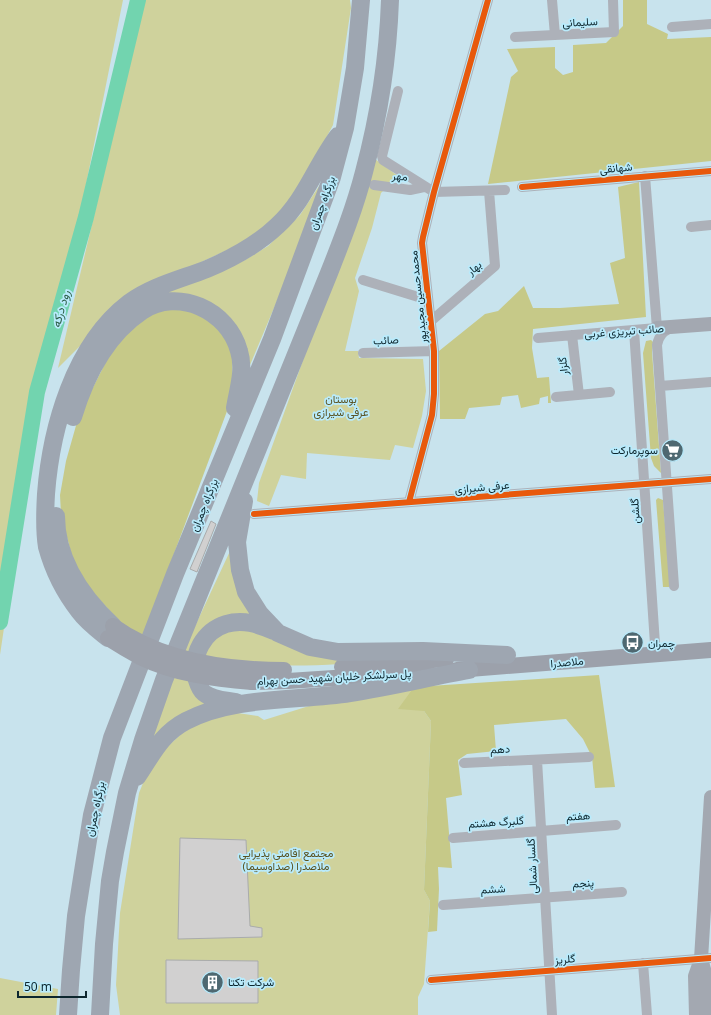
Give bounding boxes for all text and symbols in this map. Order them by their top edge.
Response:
street label: سلیمانی [562,13,598,30]
street label: شهانقی [599,159,633,176]
street label: مهر [391,167,409,184]
street label: بزرگراه چمران [305,174,339,232]
street label: محمدحسین مجیدپور [405,250,431,345]
street label: بهار [462,257,484,279]
water label: رود درکه [47,288,74,330]
street label: صائب تبریزی غربی [584,320,664,341]
street label: صائب [373,332,399,347]
street label: گلزار [554,356,571,377]
park label: بوستان عرفی شیرازی [314,391,369,419]
supermarket icon: سوپرمارکت [660,437,686,463]
place label: سوپرمارکت [611,442,658,458]
street label: بزرگراه چمران [186,476,222,534]
street label: عرفی شیرازی [454,477,510,496]
street label: گلشن [626,498,643,524]
bus stop icon: چمران [619,630,645,656]
place label: چمران [648,635,675,651]
street label: ملاصدرا [550,653,584,670]
street label: پل سرلشکر خلبان شهید حسن بهرام [256,665,412,689]
street label: دهم [490,740,510,758]
street label: بزرگراه چمران [81,780,109,838]
street label: هفتم [565,807,591,825]
street label: گلبرگ هشتم [468,812,524,832]
street label: گلسار شمالی [523,838,540,894]
park label: مجتمع اقامتی پذیرایی ملاصدرا (صداوسیما) [239,845,333,873]
street label: پنجم [572,874,594,892]
street label: ششم [480,880,506,898]
street label: گلریز [553,950,576,967]
building icon: شرکت تکتا [199,969,225,995]
scale bar [18,973,86,999]
place label: شرکت تکتا [228,974,275,989]
text: 50 m [24,978,52,995]

